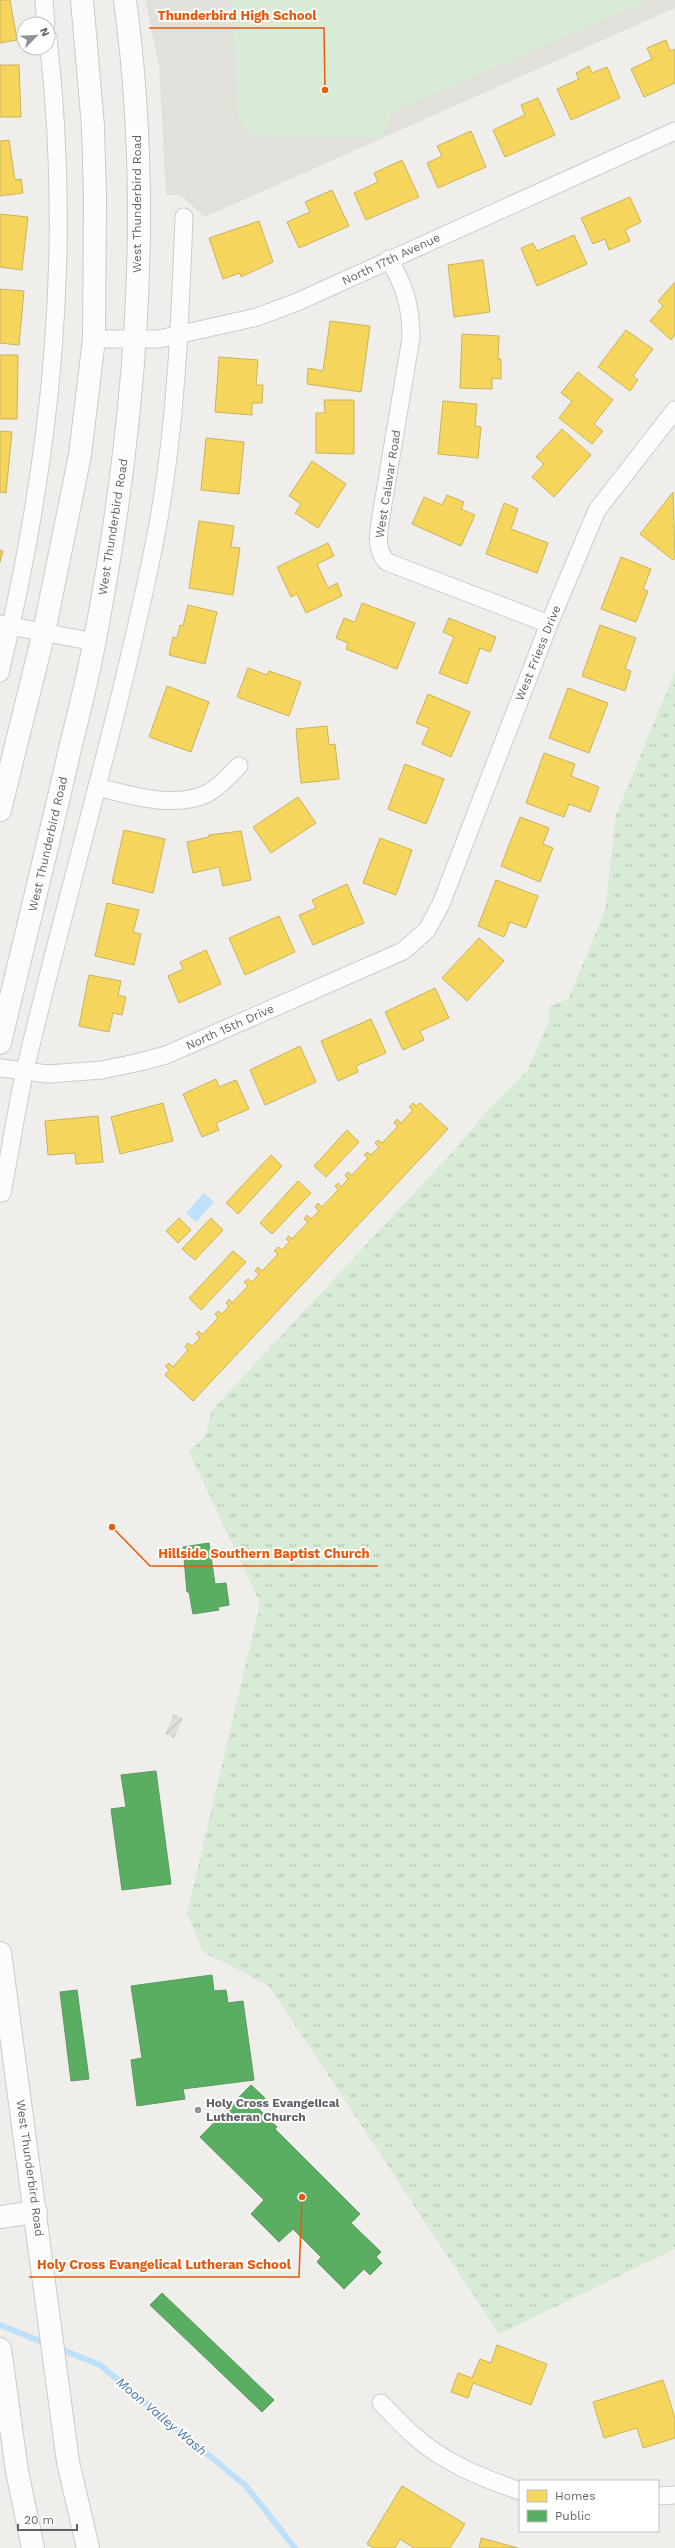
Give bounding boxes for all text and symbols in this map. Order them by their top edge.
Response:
callout: Thunderbird High School [149,3,324,28]
text: Thunderbird High School [157,8,317,23]
north arrow [16,16,56,56]
text: N [37,26,52,39]
street label: West Thunderbird Road [130,135,144,273]
street label: North 17th Avenue [340,230,442,288]
street label: West Calavar Road [373,429,403,539]
street label: West Thunderbird Road [95,458,131,596]
street label: West Friess Drive [512,603,564,703]
street label: West Thunderbird Road [26,775,70,913]
street label: North 15th Drive [184,1001,276,1053]
callout: Hillside Southern Baptist Church [150,1541,378,1566]
text: Hillside Southern Baptist Church [158,1546,370,1561]
place label: Holy Cross Evangelical Lutheran Church [206,2096,340,2124]
street label: West Thunderbird Road [13,2099,47,2237]
marker: Holy Cross Evangelical Lutheran Church [193,2105,203,2115]
callout: Holy Cross Evangelical Lutheran School [29,2252,299,2277]
text: Holy Cross Evangelical Lutheran School [37,2257,292,2272]
water label: Moon Valley Wash [114,2374,210,2459]
legend [519,2480,659,2532]
text: Homes [555,2489,596,2503]
scale bar [18,2506,77,2532]
text: Public [555,2509,591,2523]
text: 20 m [24,2513,54,2527]

